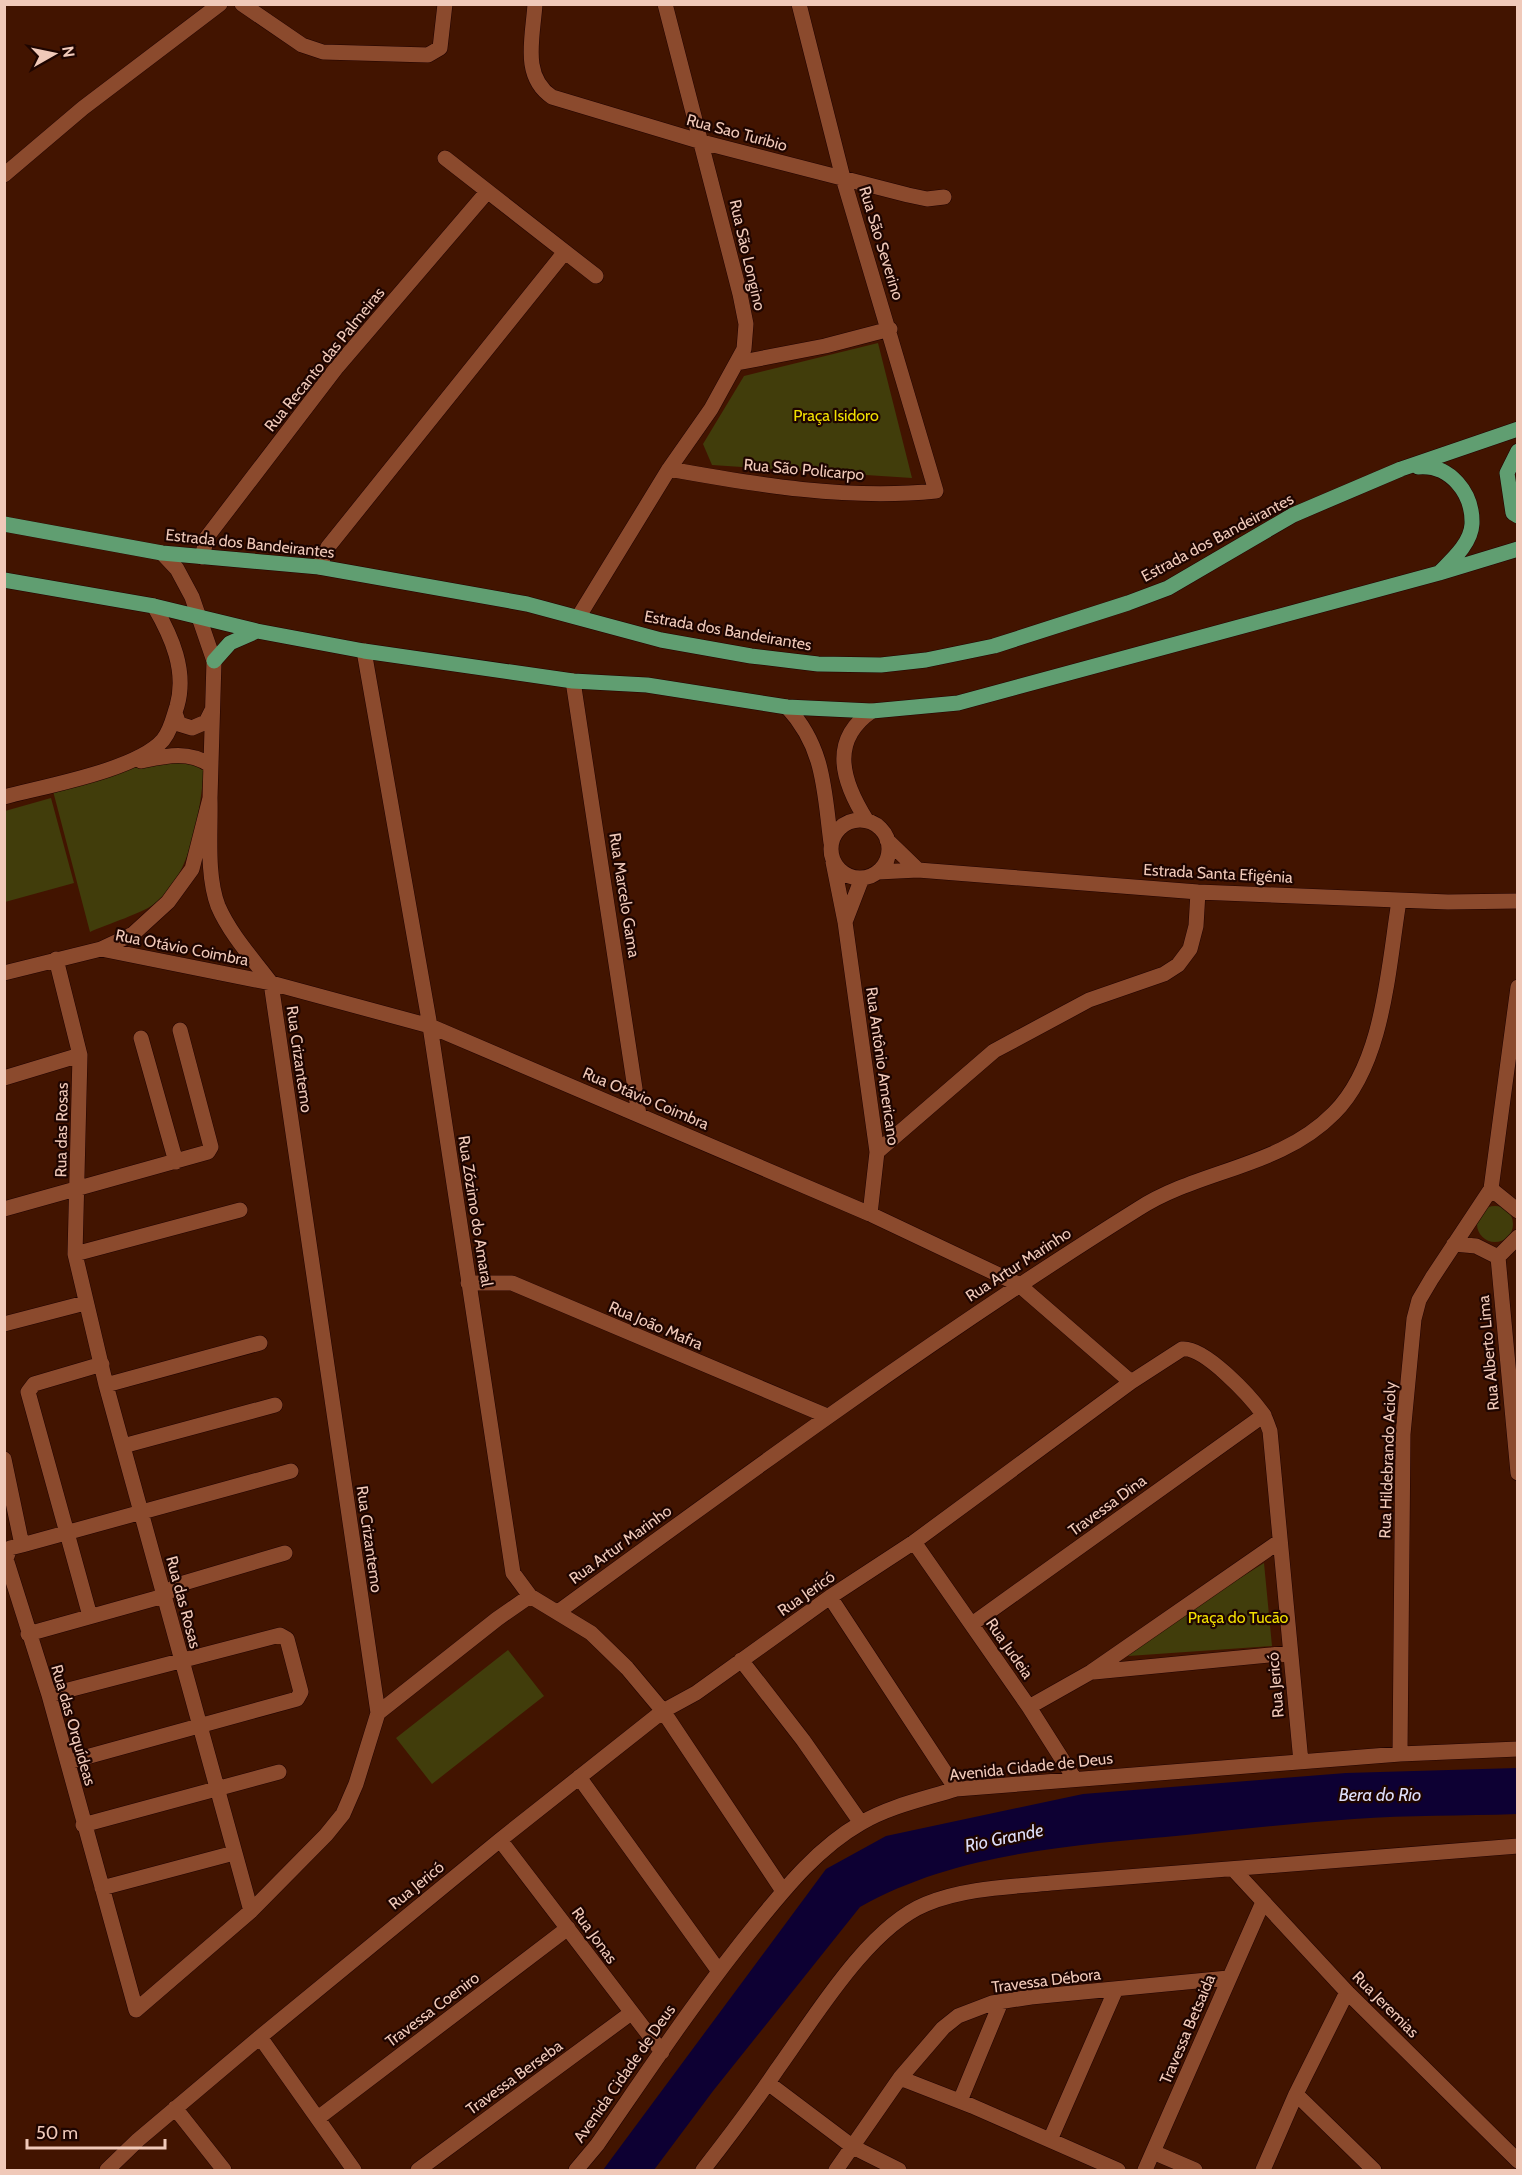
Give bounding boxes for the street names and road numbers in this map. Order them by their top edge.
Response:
street label: Rua Sao Turibio [684,110,790,155]
street label: Rua São Severino [855,184,908,303]
street label: Rua São Longino [725,198,770,313]
street label: Rua Recanto das Palmeiras [260,283,389,435]
street label: Rua São Policarpo [743,455,865,484]
street label: Estrada dos Bandeirantes [1138,489,1297,586]
street label: Estrada dos Bandeirantes [165,525,336,562]
street label: Estrada dos Bandeirantes [643,606,813,655]
street label: Rua Marcelo Gama [605,831,644,959]
street label: Estrada Santa Efigênia [1143,860,1293,887]
street label: Rua Otávio Coimbra [114,925,250,970]
street label: Rua Antônio Americano [862,986,903,1147]
street label: Rua Crizantemo [283,1004,316,1114]
street label: Rua Otávio Coimbra [580,1063,712,1134]
street label: Rua das Rosas [51,1082,72,1178]
street label: Rua Zózimo do Amaral [454,1134,497,1288]
street label: Rua Artur Marinho [962,1223,1075,1306]
street label: Rua Alberto Lima [1474,1294,1503,1411]
street label: Rua João Mafra [606,1297,706,1354]
street label: Rua Hildebrando Acioly [1375,1381,1400,1539]
street label: Travessa Dina [1065,1471,1150,1540]
street label: Rua Crizantemo [353,1484,386,1594]
street label: Rua Artur Marinho [565,1501,675,1588]
street label: Rua das Rosas [162,1554,205,1651]
street label: Rua Jericó [774,1567,839,1620]
street label: Rua Judeia [982,1614,1037,1682]
street label: Rua Jericó [1263,1651,1288,1718]
street label: Rua das Orquídeas [47,1662,100,1788]
street label: Avenida Cidade de Deus [948,1748,1114,1785]
street label: Rua Jericó [385,1857,448,1913]
street label: Rua Jonas [568,1903,622,1967]
street label: Travessa Débora [990,1964,1102,1997]
street label: Rua Jeremias [1349,1967,1423,2042]
street label: Travessa Coeniro [382,1968,483,2051]
street label: Travessa Betsaida [1156,1971,1219,2087]
street label: Avenida Cidade de Deus [570,2000,679,2146]
street label: Travessa Berseba [463,2036,566,2119]

